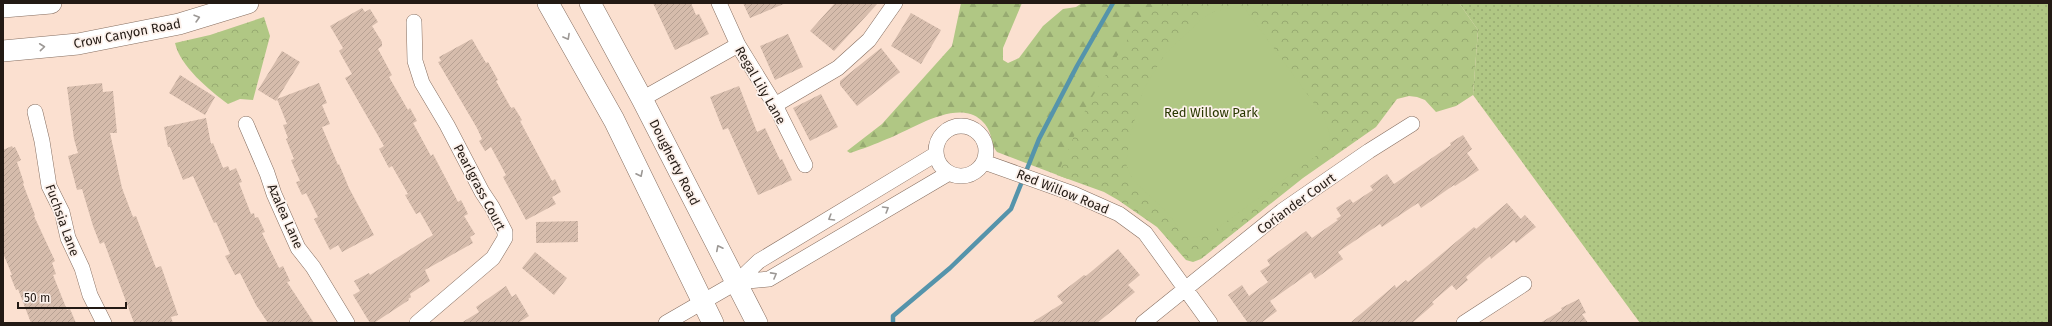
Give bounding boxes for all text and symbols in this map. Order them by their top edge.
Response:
one-way arrow [193,14,200,23]
street label: Crow Canyon Road [72,16,182,51]
one-way arrow [563,33,570,40]
one-way arrow [39,43,45,52]
street label: Regal Lily Lane [732,44,789,127]
park label: Red Willow Park [1164,105,1258,120]
street label: Dougherty Road [646,117,703,208]
street label: Pearlgrass Court [450,141,509,233]
street label: Red Willow Road [1014,166,1111,217]
one-way arrow [635,170,643,177]
street label: Coriander Court [1254,170,1339,237]
street label: Fuchsia Lane [43,182,83,258]
street label: Azalea Lane [265,182,306,251]
one-way arrow [882,207,889,214]
one-way arrow [828,213,835,220]
one-way arrow [716,244,723,252]
one-way arrow [770,273,777,280]
scale bar [18,284,126,310]
text: 50 m [24,291,50,305]

